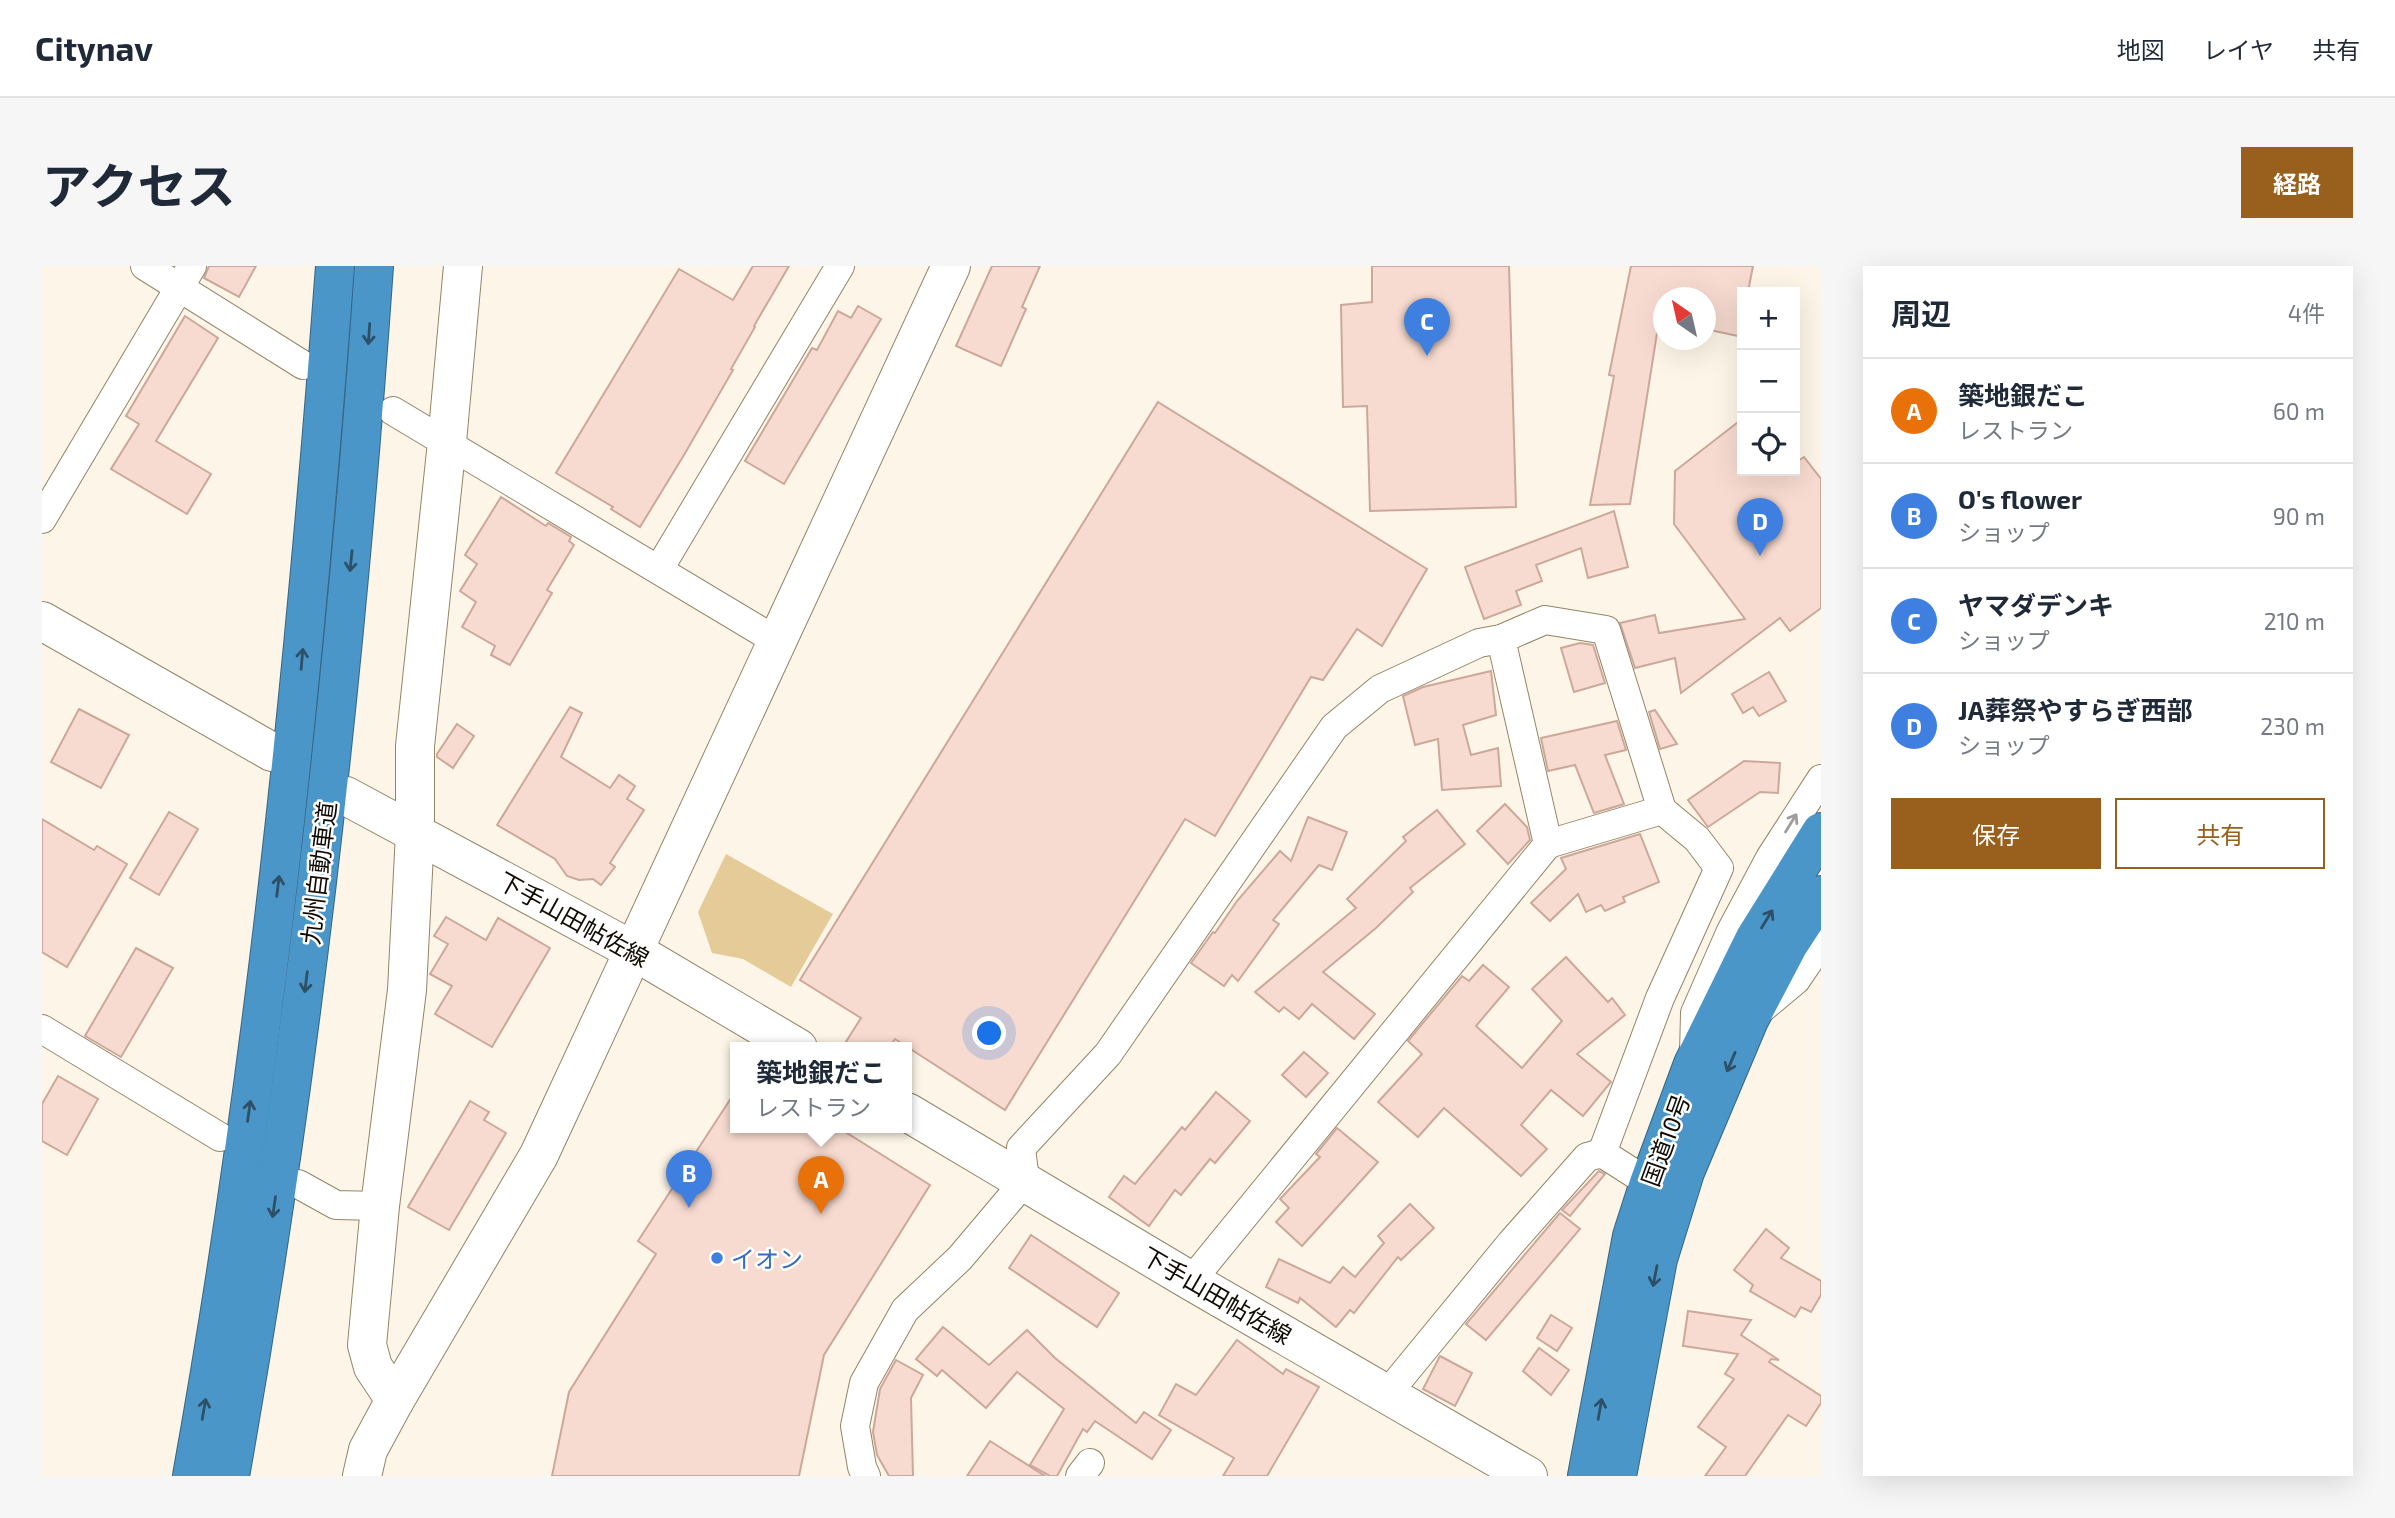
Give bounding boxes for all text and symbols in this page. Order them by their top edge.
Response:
text: Citynav [35,28,153,68]
text: 地図 [2117,35,2165,64]
text: レイヤ [2203,35,2274,64]
text: 共有 [2312,35,2360,64]
button: 経路 [2241,147,2353,218]
text: アクセス [42,155,236,214]
north arrow [1653,287,1716,350]
map controls [1737,287,1800,476]
button: + [1737,287,1800,350]
text: 周辺 [1891,295,1951,331]
pin: C [1404,298,1450,356]
text: 4件 [2288,299,2325,327]
one-way arrow [363,322,376,345]
button: − [1737,350,1800,413]
text: 築地銀だこ [1958,379,2088,410]
text: A [1906,397,1922,425]
text: 60 m [2273,397,2325,425]
button: locate [1737,413,1800,476]
text: レストラン [1958,416,2073,444]
text: O's flower [1958,483,2082,514]
pin: D [1737,498,1783,556]
text: B [1907,502,1921,530]
text: 90 m [2273,502,2325,530]
text: ショップ [1958,518,2050,546]
one-way arrow [345,549,358,572]
text: ヤマダデンキ [1958,589,2114,620]
text: C [1907,607,1921,635]
text: 210 m [2264,607,2325,635]
text: ショップ [1958,626,2050,654]
one-way arrow [296,649,309,671]
text: JA葬祭やすらぎ西部 [1958,694,2193,725]
text: D [1906,712,1922,740]
text: 230 m [2260,712,2325,740]
text: ショップ [1958,731,2050,759]
button: 保存 [1891,798,2101,869]
button: 共有 [2115,798,2325,869]
street label: 九州自動車道 [295,800,341,946]
one-way arrow [1785,813,1799,833]
street label: 下手山田帖佐線 [494,866,654,972]
one-way arrow [272,875,285,897]
one-way arrow [1760,909,1774,929]
one-way arrow [299,970,312,993]
your location [972,1016,1006,1050]
popup [730,1042,912,1133]
one-way arrow [1724,1051,1737,1073]
text: 築地銀だこ [756,1056,886,1087]
street label: 国道10号 [1635,1090,1695,1190]
text: レストラン [756,1093,871,1121]
one-way arrow [243,1100,256,1123]
pin: B [666,1150,712,1208]
pin: A [798,1156,844,1214]
one-way arrow [267,1195,280,1218]
street label: 下手山田帖佐線 [1137,1240,1297,1350]
place label: イオン [731,1244,803,1273]
marker: イオン [709,1250,725,1266]
one-way arrow [1647,1264,1661,1287]
one-way arrow [198,1398,211,1421]
one-way arrow [1594,1398,1607,1421]

